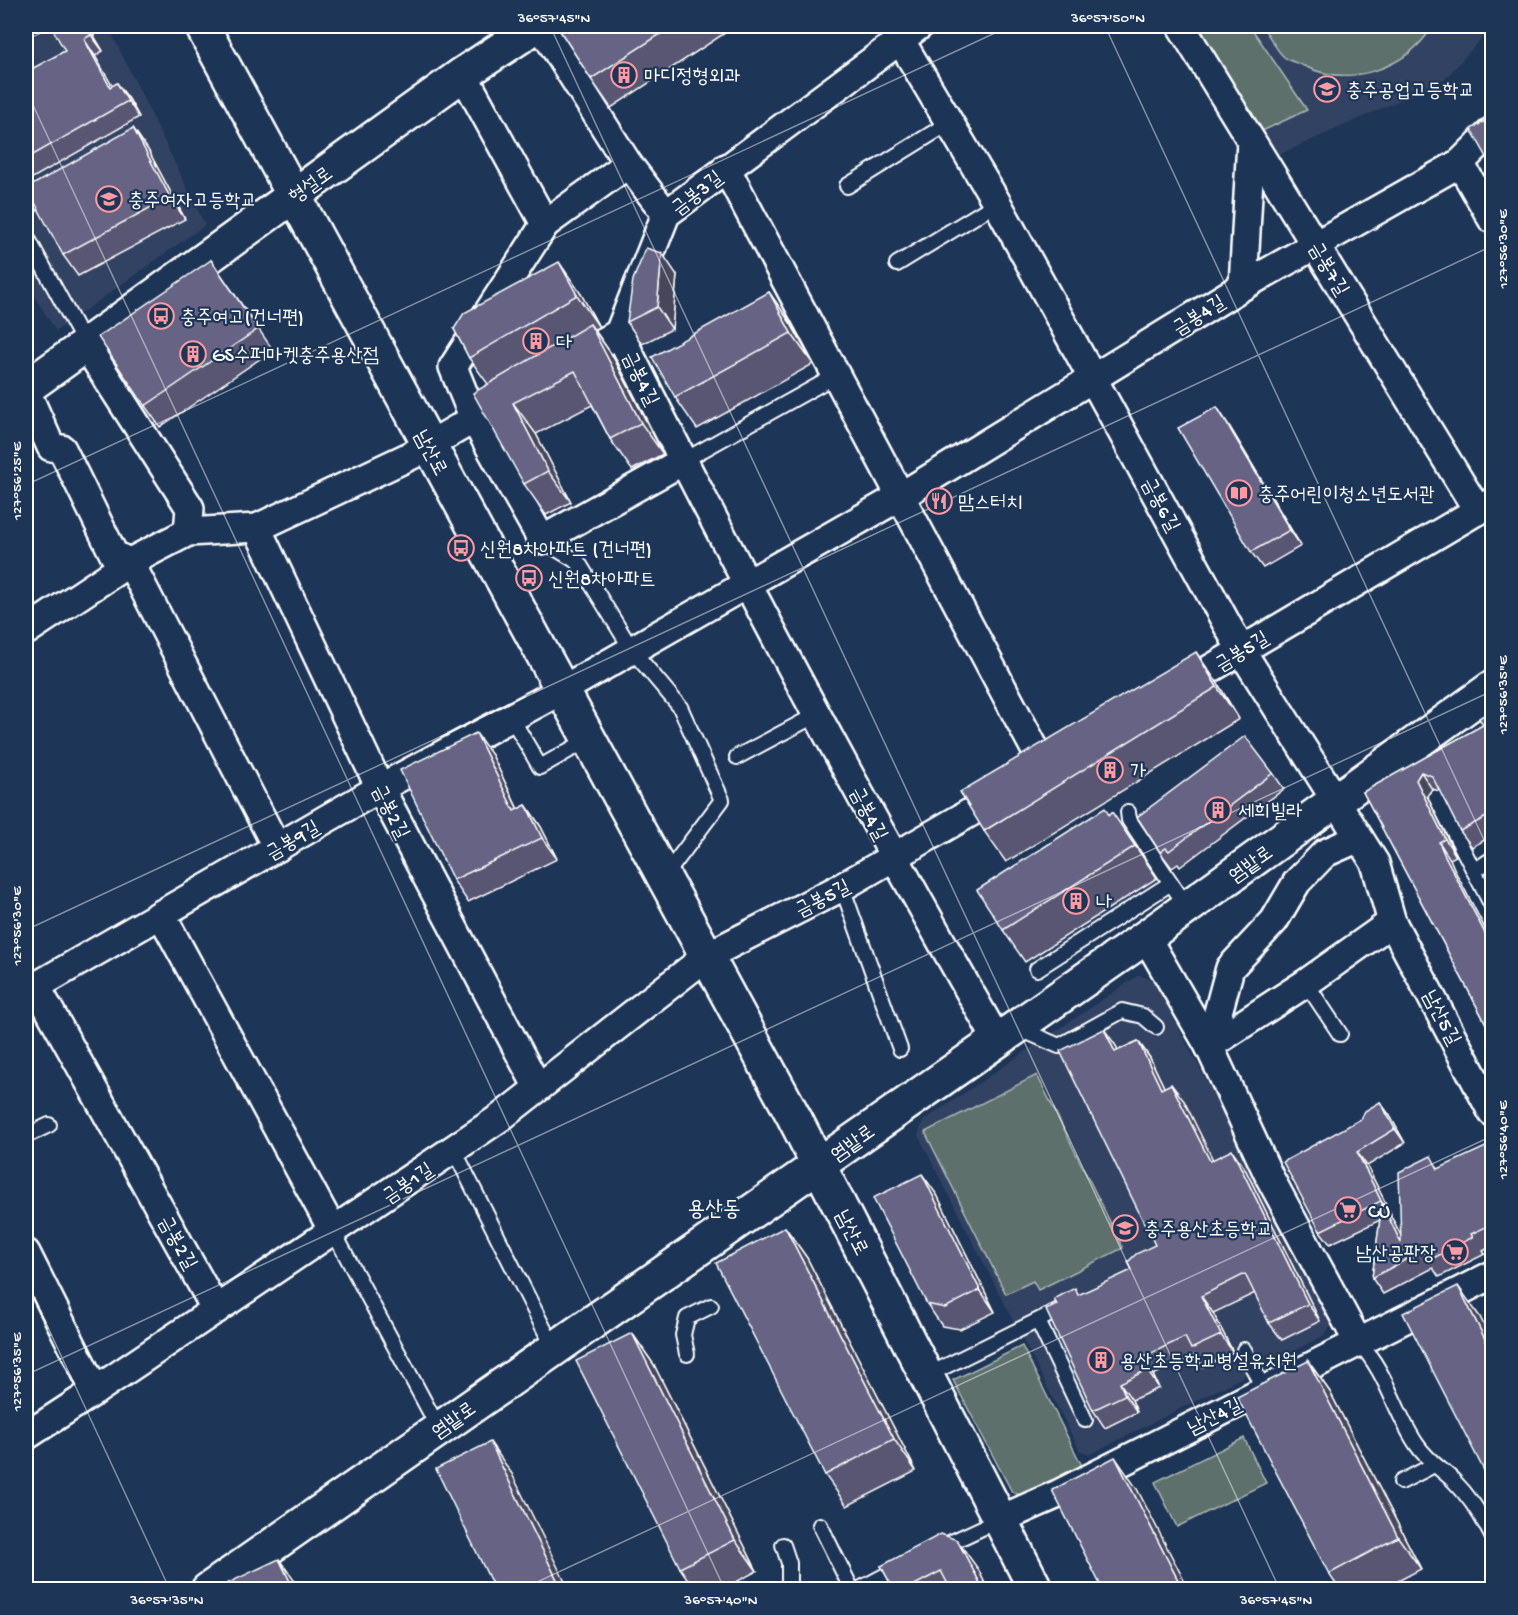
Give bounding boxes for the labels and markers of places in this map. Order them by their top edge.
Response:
building icon: 마디정형외과 [609,60,639,90]
place label: 마디정형외과 [644,67,741,90]
school or university icon: 충주공업고등학교 [1312,74,1342,104]
place label: 충주공업고등학교 [1346,81,1475,104]
school or university icon: 충주여자고등학교 [94,184,124,214]
place label: 충주여자고등학교 [128,191,257,214]
bus stop icon: 충주여고(건너편) [146,301,176,331]
place label: 충주여고(건너편) [180,308,304,331]
building icon: 다 [521,326,551,356]
place label: 다 [556,333,572,356]
building icon: GS수퍼마켓충주용산점 [178,339,208,369]
place label: GS수퍼마켓충주용산점 [212,346,379,369]
library icon: 충주어린이청소년도서관 [1224,478,1254,508]
place label: 충주어린이청소년도서관 [1258,485,1435,508]
restaurant icon: 맘스터치 [924,486,954,516]
place label: 맘스터치 [958,493,1022,516]
bus stop icon: 신원8차아파트 (건너편) [446,533,476,563]
place label: 신원8차아파트 (건너편) [480,540,652,563]
bus stop icon: 신원8차아파트 [514,563,544,593]
place label: 신원8차아파트 [548,570,656,593]
building icon: 가 [1095,755,1125,785]
place label: 가 [1130,762,1146,785]
building icon: 세희빌라 [1203,795,1233,825]
place label: 세희빌라 [1238,802,1302,825]
building icon: 나 [1061,886,1091,916]
place label: 나 [1096,893,1112,916]
supermarket icon: CU [1333,1195,1363,1225]
place label: CU [1368,1202,1390,1225]
school or university icon: 충주용산초등학교 [1110,1213,1140,1243]
place label: 충주용산초등학교 [1144,1220,1273,1243]
supermarket icon: 남산공판장 [1440,1237,1470,1267]
place label: 남산공판장 [1356,1244,1436,1267]
building icon: 용산초등학교병설유치원 [1086,1345,1116,1375]
place label: 용산초등학교병설유치원 [1120,1351,1297,1375]

